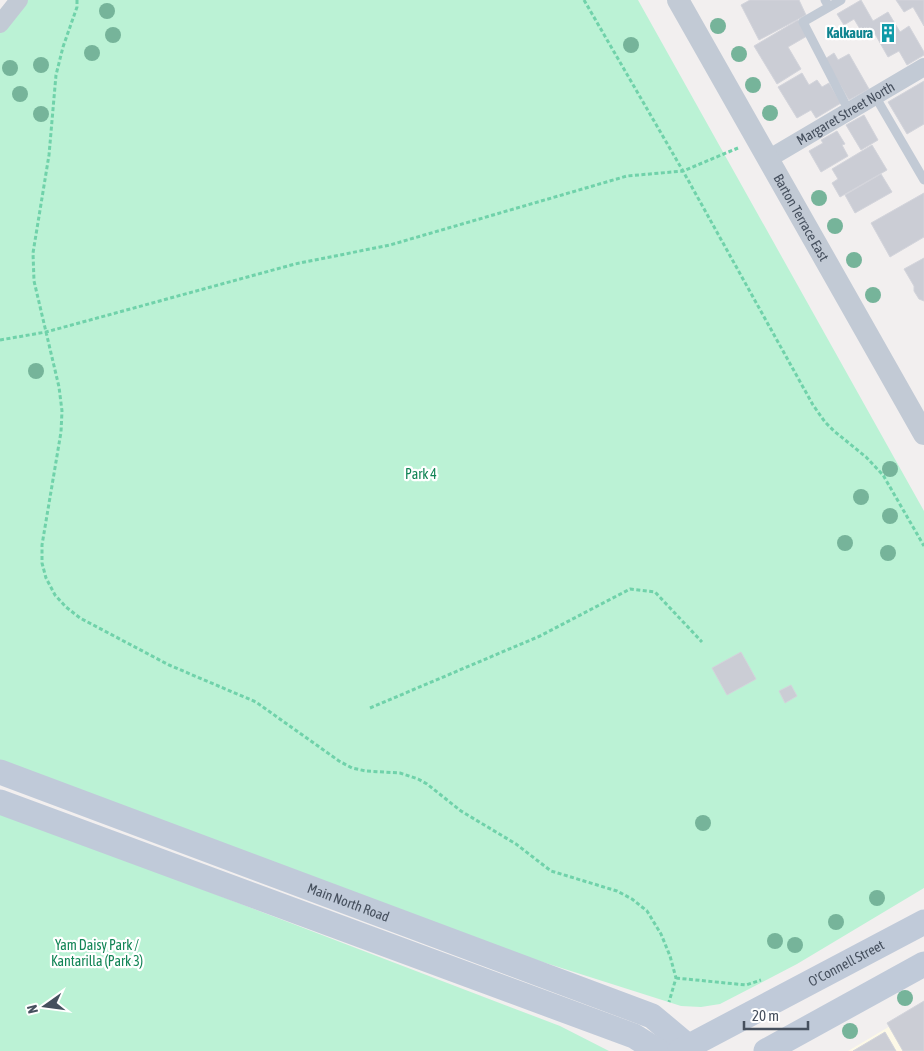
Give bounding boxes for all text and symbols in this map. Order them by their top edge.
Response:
building icon: Kalkaura [877,22,899,44]
place label: Kalkaura [826,25,873,41]
street label: Margaret Street North [794,78,897,148]
street label: Barton Terrace East [770,171,832,264]
park label: Park 4 [405,466,437,482]
street label: Main North Road [305,880,392,925]
park label: Yam Daisy Park / Kantarilla (Park 3) [51,937,143,969]
street label: O'Connell Street [806,937,887,990]
north arrow [20,981,70,1031]
scale bar [744,998,808,1030]
text: N [24,1003,41,1015]
text: 20 m [752,1007,779,1024]

